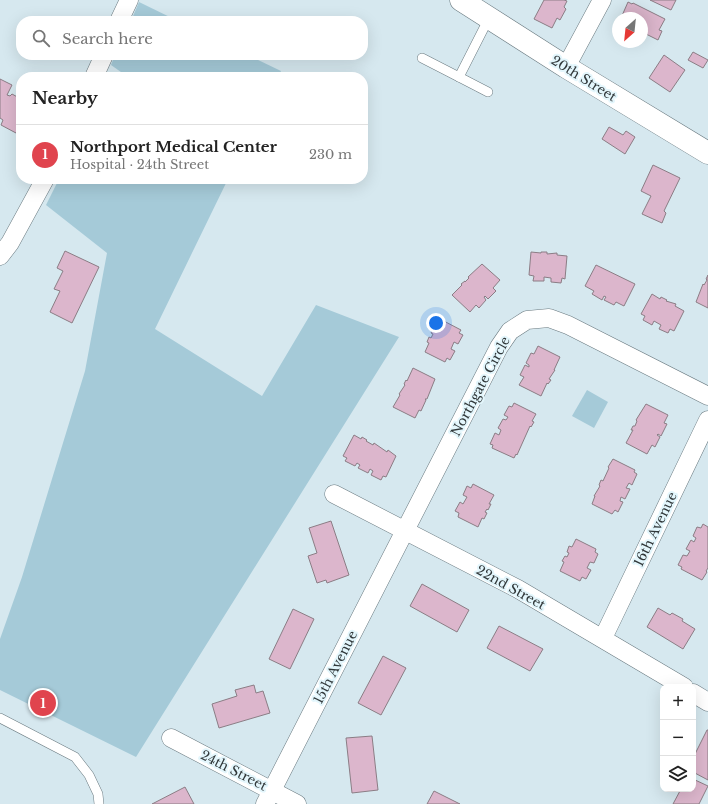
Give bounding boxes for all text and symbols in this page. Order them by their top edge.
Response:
north arrow [612,12,648,48]
search box [16,16,368,60]
icon: search [30,27,52,49]
text: Search here [62,29,153,48]
street label: 20th Street [548,52,620,105]
text: Nearby [32,88,98,109]
text: Northport Medical Center [70,137,277,156]
text: 1 [42,146,48,163]
text: 230 m [309,146,352,163]
text: Hospital · 24th Street [70,156,209,173]
your location [426,313,446,333]
street label: Northgate Circle [447,333,514,439]
street label: 16th Avenue [630,489,681,569]
street label: 22nd Street [473,561,548,613]
street label: 15th Avenue [310,628,361,707]
map controls [660,684,696,792]
button: + [660,684,696,720]
pin: 1 [30,688,56,718]
button: − [660,720,696,756]
street label: 24th Street [198,746,270,794]
button: layers [660,756,696,792]

